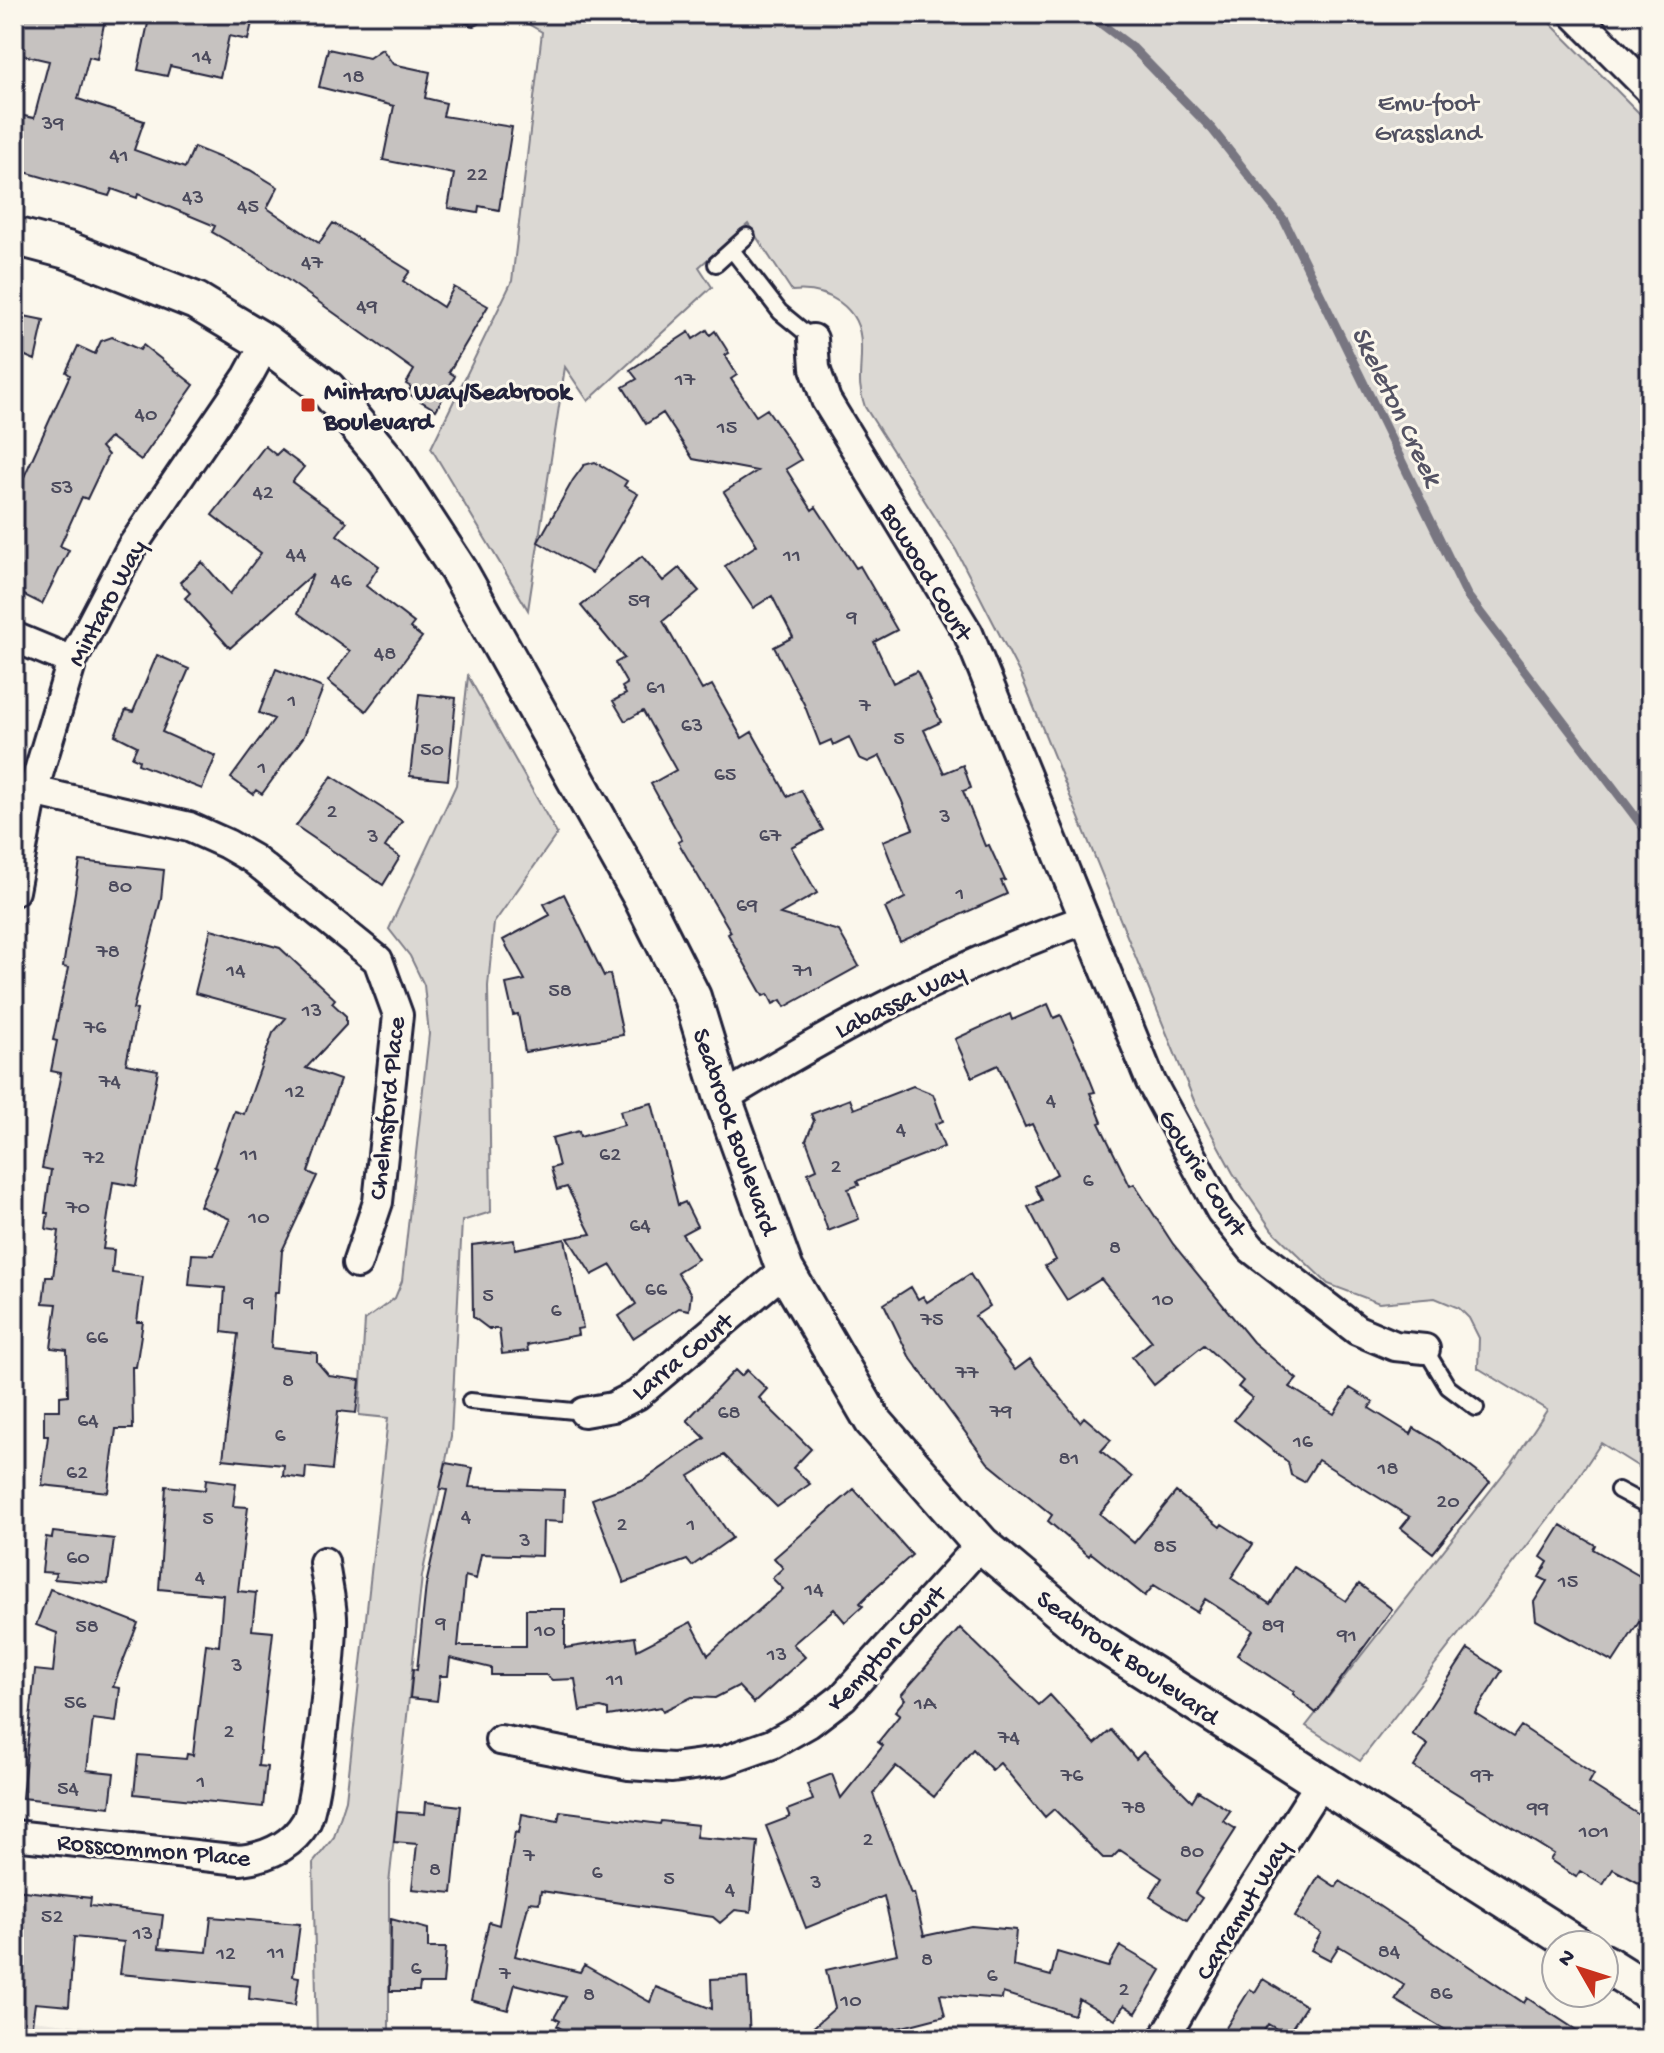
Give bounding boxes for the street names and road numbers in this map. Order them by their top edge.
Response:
street label: Bowood Court [870,498,979,650]
street label: Mintaro Way [63,535,155,673]
street label: Labassa Way [831,958,971,1048]
street label: Chelmsford Place [364,1015,415,1202]
street label: Seabrook Boulevard [683,1025,783,1241]
street label: Gowrie Court [1149,1105,1253,1246]
street label: Larra Court [626,1306,743,1409]
street label: Kempton Court [822,1579,956,1720]
street label: Seabrook Boulevard [1029,1585,1225,1735]
street label: Rosscommon Place [55,1829,252,1876]
street label: Carramut Way [1191,1835,1299,1987]

